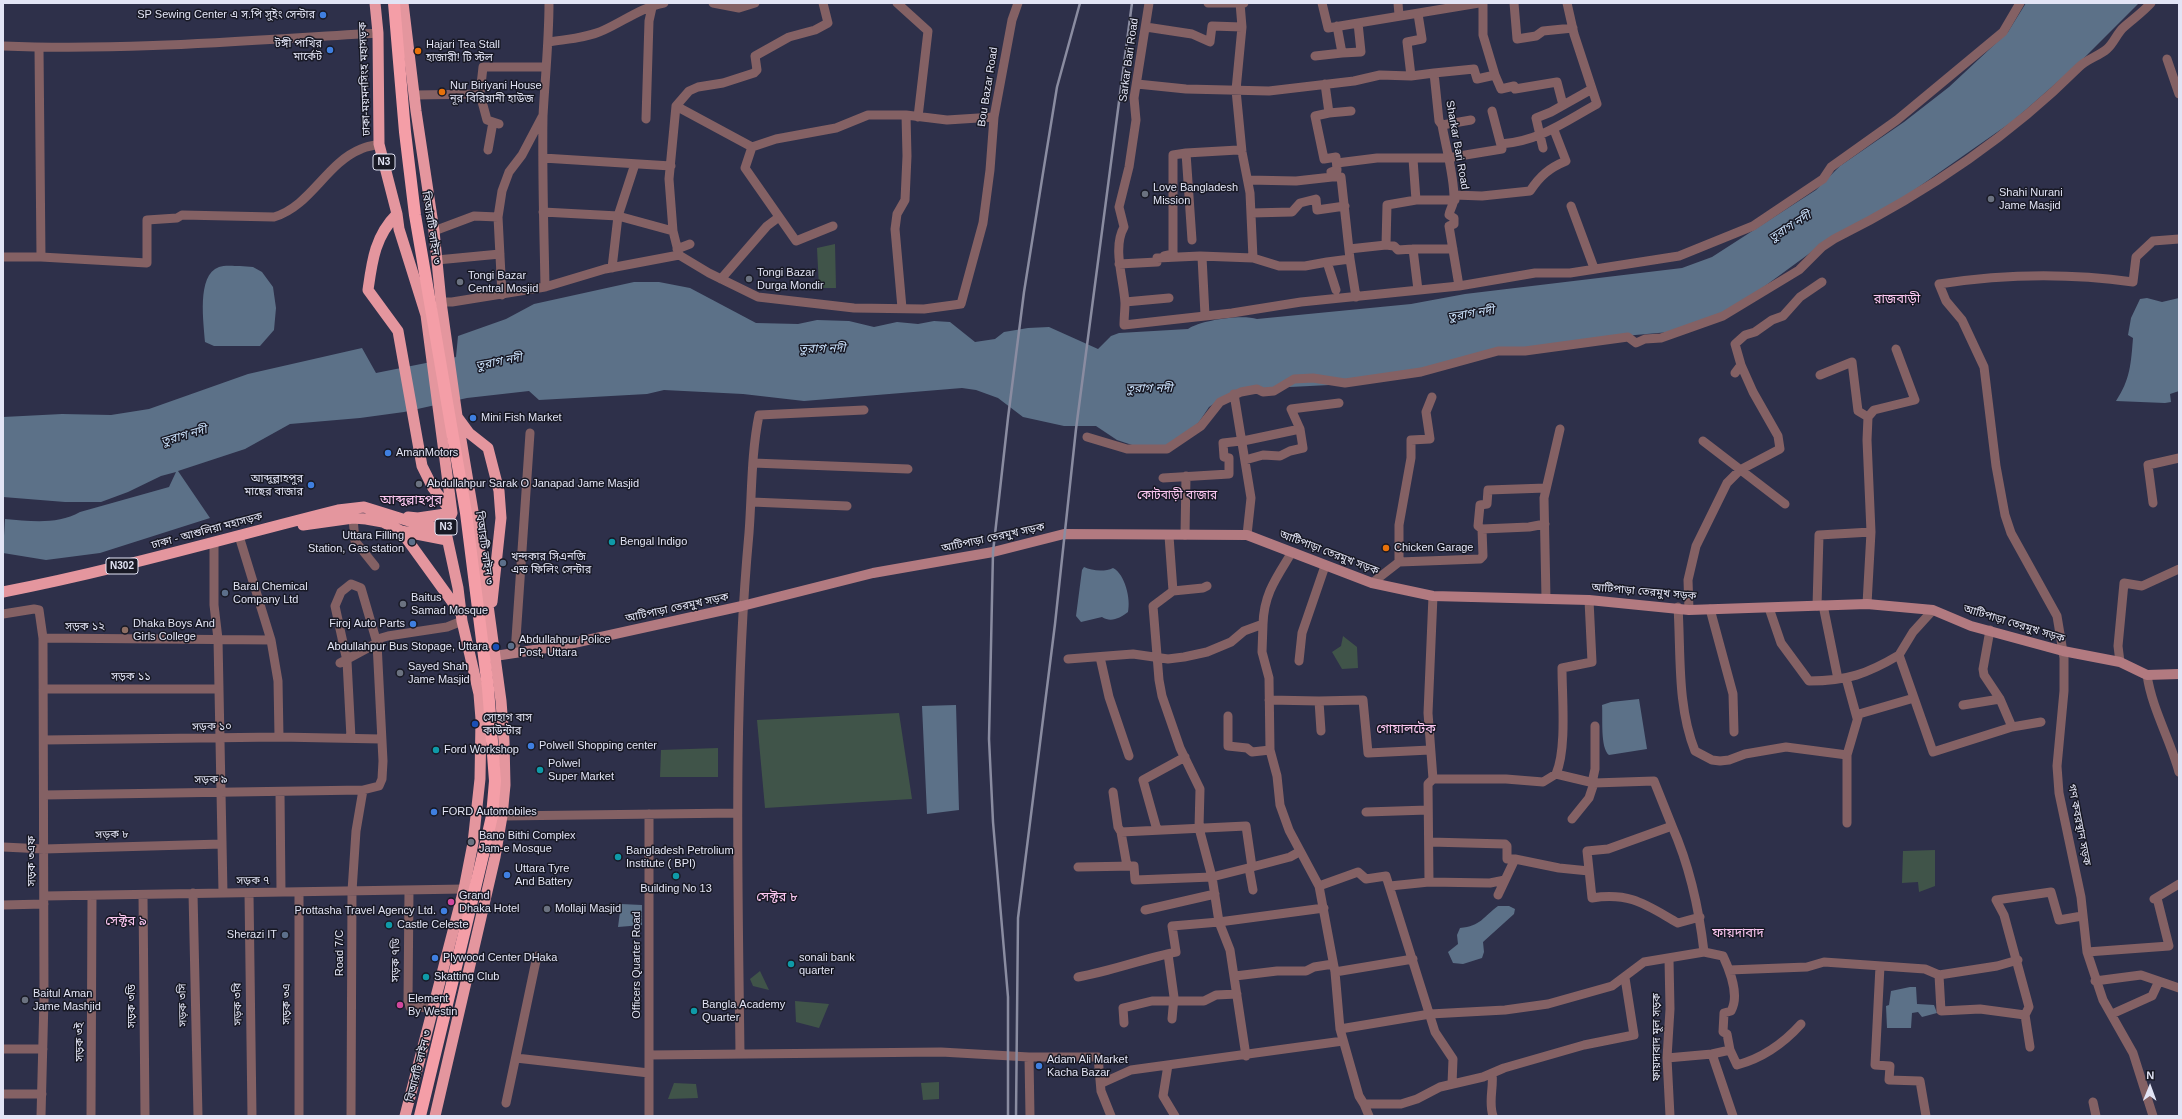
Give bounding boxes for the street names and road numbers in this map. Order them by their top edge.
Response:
street label: Sarkar Bari Road [1117,17,1141,103]
street label: ঢাকা-ময়মনসিংহ মহাসড়ক [356,22,374,136]
street label: Bou Bazar Road [975,46,1001,128]
street label: Sharkar Bari Road [1443,99,1471,191]
road number: N3 [373,154,395,170]
street label: বিআরটি লাইন ৩ [419,191,443,265]
street label: ঢাকা - আশুলিয়া মহাসড়ক [150,510,264,552]
street label: বিআরটি লাইন ৩ [472,511,496,585]
road number: N3 [435,519,457,535]
street label: আটিপাড়া তেরমুখ সড়ক [940,521,1046,555]
street label: আটিপাড়া তেরমুখ সড়ক [1278,528,1380,578]
road number: N302 [106,558,138,574]
street label: আটিপাড়া তেরমুখ সড়ক [1591,581,1697,603]
street label: আটিপাড়া তেরমুখ সড়ক [624,591,730,625]
street label: আটিপাড়া তেরমুখ সড়ক [1962,602,2066,646]
street label: সড়ক ১২ [65,620,105,634]
street label: সড়ক ১১ [111,670,151,684]
street label: সড়ক ১০ [192,720,232,734]
street label: সড়ক ৯ [194,773,228,787]
street label: গণ কবরস্থান সড়ক [2065,783,2093,867]
street label: সড়ক ৮ [95,828,129,842]
street label: সড়ক ৩এফ [25,836,39,886]
street label: সড়ক ৭ [236,874,270,888]
street label: Officers Quarter Road [630,911,644,1019]
street label: Road 7/C [333,930,347,976]
street label: সড়ক ৭ডি [389,938,403,982]
street label: সড়ক ৩সি [176,983,190,1027]
street label: সড়ক ৩বি [231,983,245,1025]
street label: সড়ক ৩এ [280,983,294,1025]
street label: সড়ক ৩ডি [125,984,139,1028]
street label: ফায়দাবাদ মূল সড়ক [1650,993,1664,1081]
street label: সড়ক ৩ই [73,1022,87,1062]
street label: বিআরটি লাইন ৩ [404,1029,434,1103]

